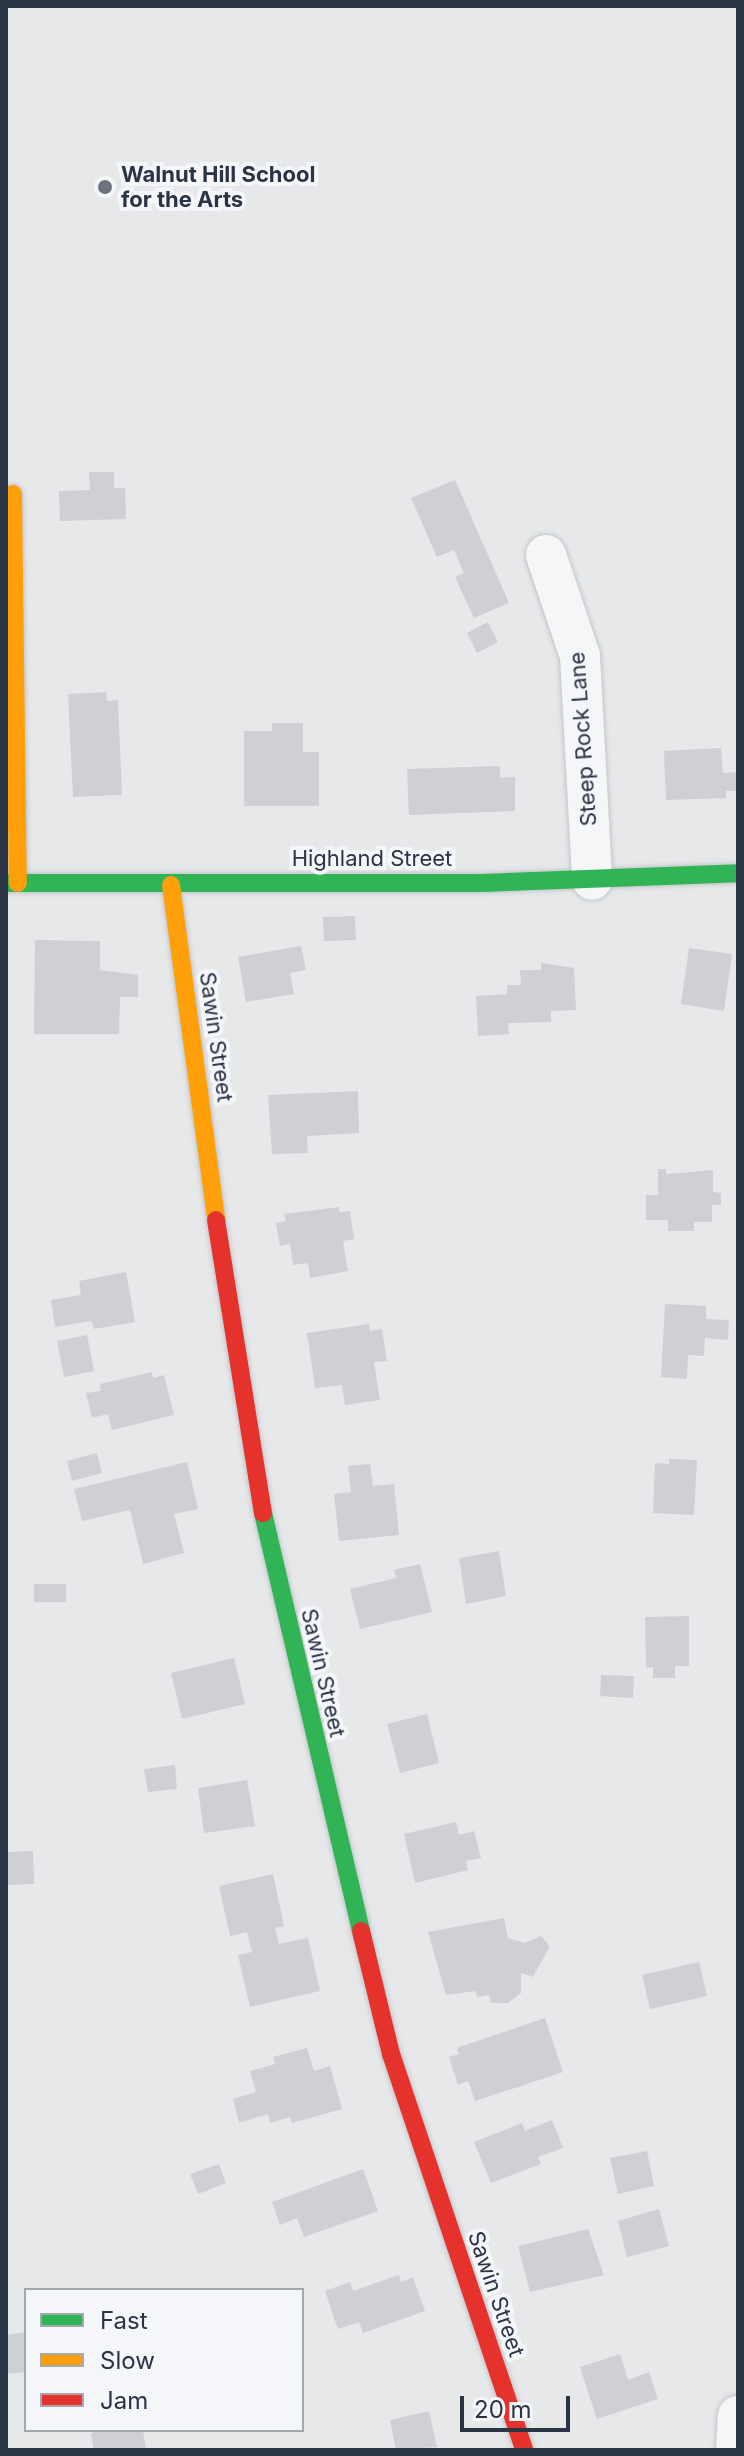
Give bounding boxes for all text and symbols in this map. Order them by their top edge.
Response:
place label: Walnut Hill School for the Arts [121,161,315,212]
marker: Walnut Hill School for the Arts [96,178,114,196]
street label: Steep Rock Lane [564,651,602,827]
street label: Highland Street [292,846,452,872]
street label: Sawin Street [194,970,238,1104]
street label: Sawin Street [295,1606,351,1740]
street label: Sawin Street [462,2228,530,2360]
legend [24,2288,304,2432]
text: Fast [100,2306,148,2335]
text: Slow [100,2346,155,2375]
scale bar [464,2380,574,2430]
text: Jam [100,2386,148,2415]
text: 20 m [474,2395,532,2424]

